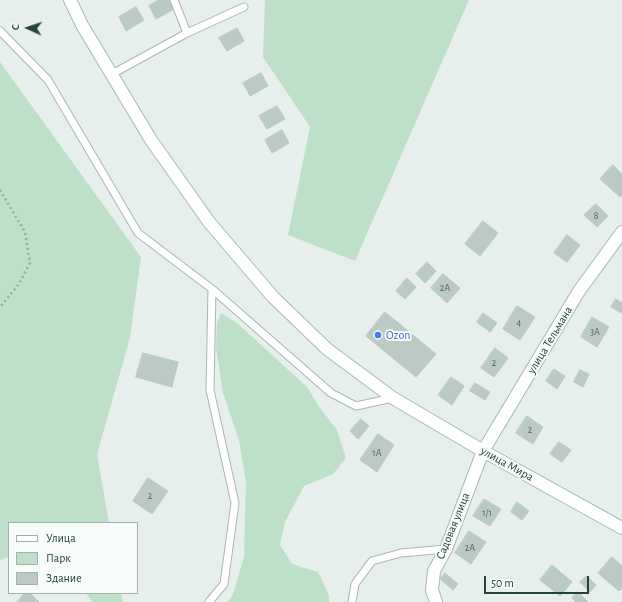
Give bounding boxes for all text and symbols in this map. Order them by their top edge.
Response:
north arrow [8,8,48,48]
text: С [10,24,21,31]
house number: 8 [594,210,598,222]
house number: 2А [440,282,450,294]
street label: улица Тельмана [524,304,576,376]
house number: 4 [517,317,521,329]
house number: 3А [590,326,600,338]
place label: Ozon [386,328,410,342]
marker: Ozon [373,330,383,340]
house number: 2 [492,357,496,369]
house number: 2 [528,424,532,436]
street label: улица Мира [478,444,536,484]
house number: 1А [372,447,382,459]
house number: 2 [148,490,152,502]
street label: Садовая улица [433,490,473,562]
house number: 1/1 [482,507,492,519]
legend [8,522,138,594]
text: Улица [46,532,76,544]
house number: 2А [465,542,475,554]
text: Парк [46,552,71,564]
scale bar [486,568,591,594]
text: Здание [46,572,82,584]
text: 50 m [491,577,514,589]

